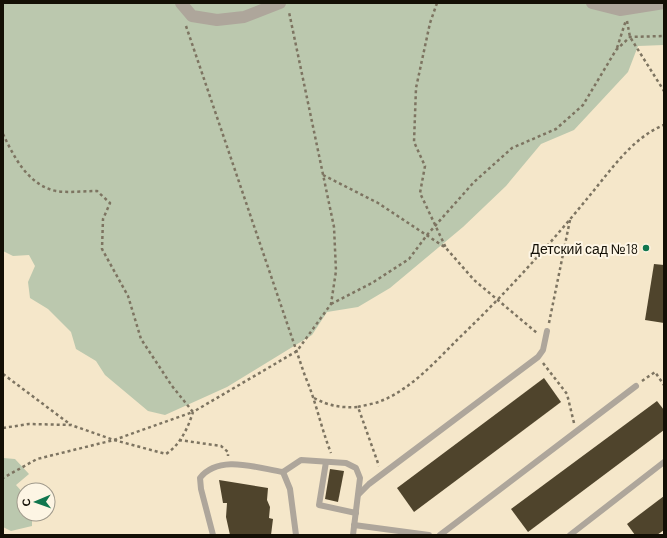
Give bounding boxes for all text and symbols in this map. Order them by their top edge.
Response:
place label: Детский сад №18 [530,240,638,257]
marker: Детский сад №18 [641,243,651,253]
north arrow [16,482,56,522]
text: С [19,498,32,507]

